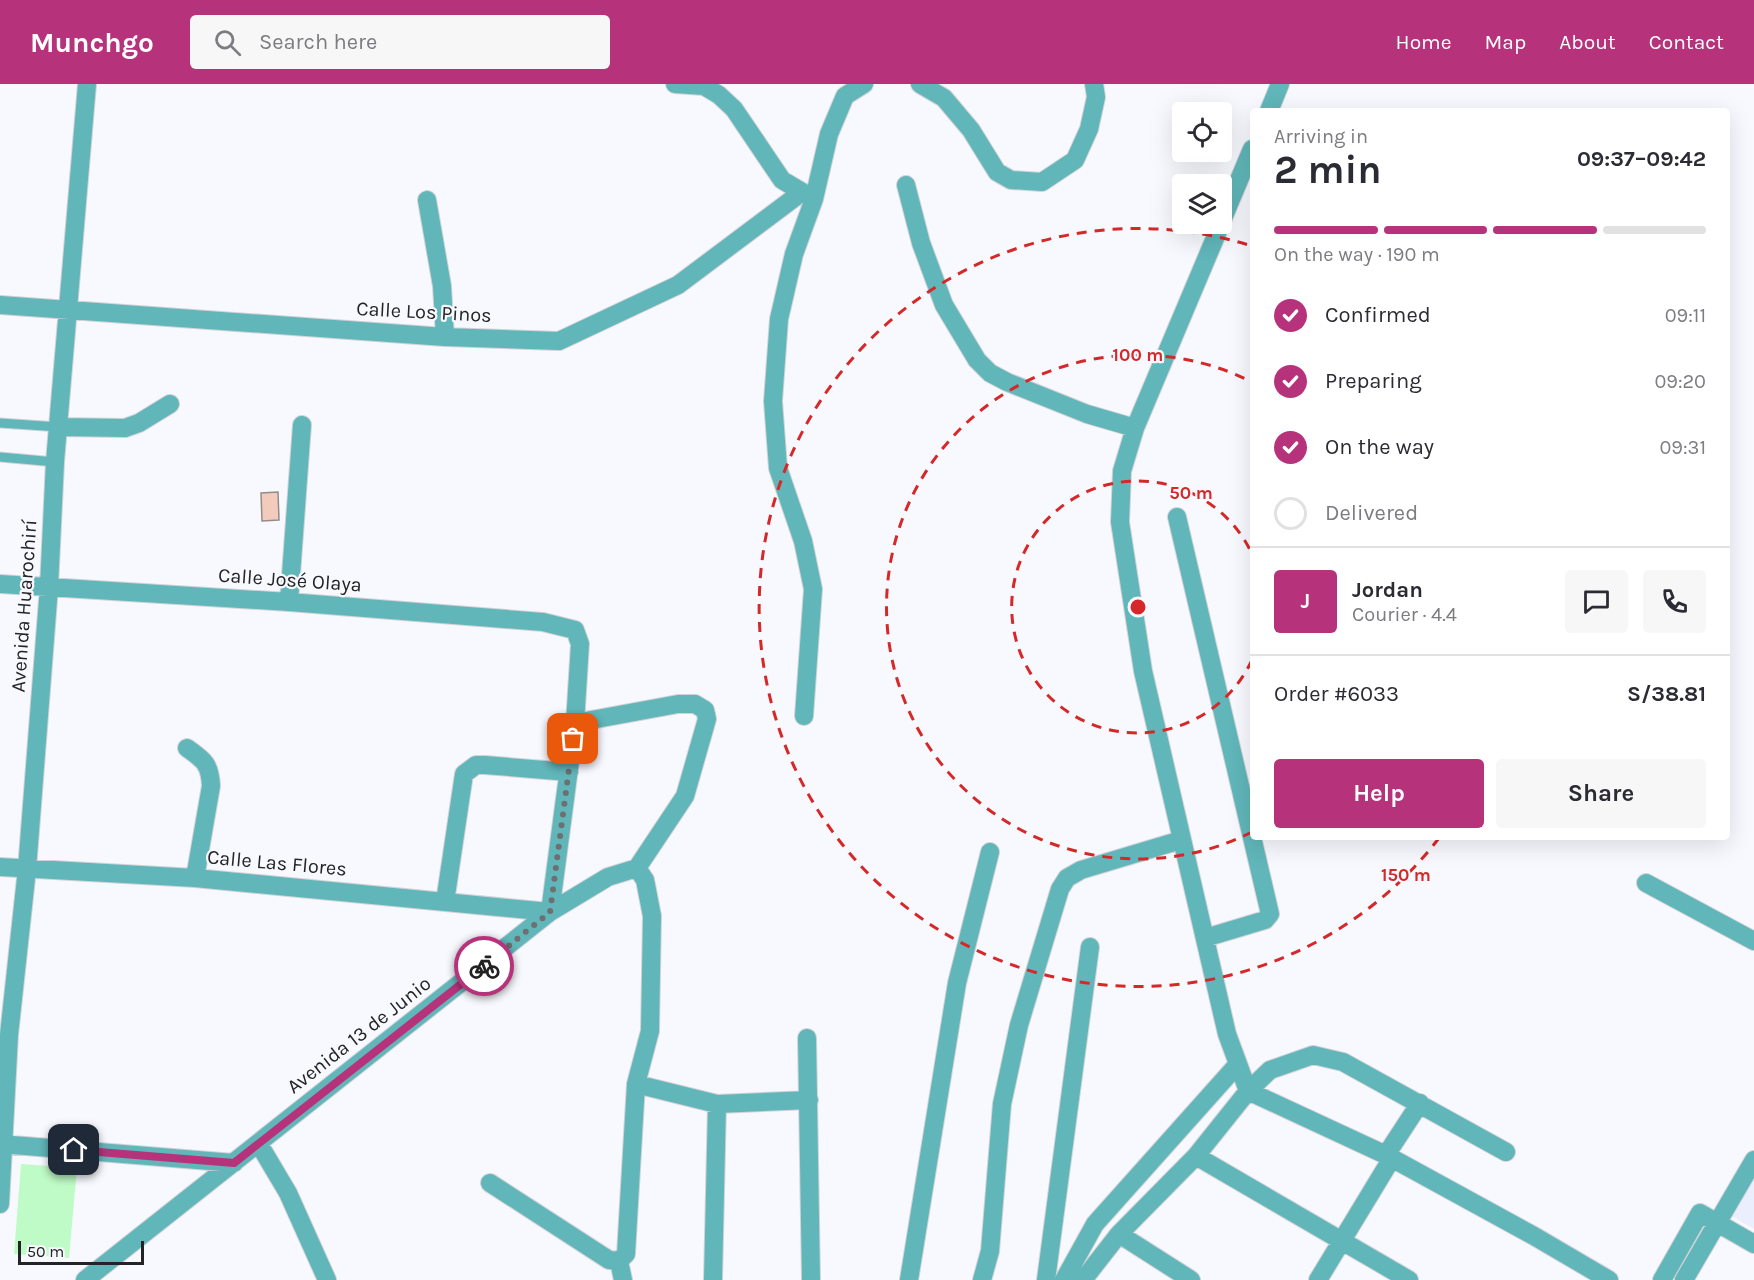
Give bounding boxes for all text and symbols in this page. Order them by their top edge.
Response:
search box [190,15,610,69]
text: Munchgo [30,26,154,59]
icon: search [211,26,244,59]
text: Search here [259,29,377,55]
text: Home [1396,30,1452,54]
text: Map [1485,30,1526,54]
text: About [1559,30,1616,54]
text: Contact [1649,30,1724,54]
map controls [1172,102,1232,234]
button: locate [1172,102,1232,162]
text: Arriving in [1274,125,1368,148]
text: 09:37–09:42 [1577,146,1706,172]
text: 2 min [1274,147,1382,193]
button: layers [1172,174,1232,234]
text: On the way · 190 m [1274,243,1440,266]
street label: Calle Los Pinos [356,297,492,327]
icon: check [1274,299,1307,332]
text: Confirmed [1325,302,1431,328]
text: 09:11 [1665,304,1706,327]
text: 100 m [1113,344,1163,366]
icon: check [1274,365,1307,398]
text: Preparing [1325,368,1422,394]
text: 09:20 [1654,370,1706,393]
icon: check [1274,431,1307,464]
text: On the way [1325,434,1434,460]
text: 09:31 [1660,436,1706,459]
text: 50 m [1169,482,1213,504]
text: Delivered [1325,500,1418,526]
street label: Avenida Huarochirí [6,519,42,693]
street label: Calle José Olaya [217,564,363,596]
button: chat [1565,570,1628,633]
button: phone [1643,570,1706,633]
text: Jordan [1352,577,1423,603]
text: J [1301,588,1310,614]
centre of rings [1128,597,1148,617]
text: Courier · 4.4 [1352,603,1457,626]
text: Order #6033 [1274,681,1399,707]
text: S/38.81 [1627,681,1706,707]
pin [547,713,598,764]
icon: bag [556,722,589,755]
button: Help [1274,759,1484,828]
button: Share [1496,759,1706,828]
street label: Calle Las Flores [206,845,348,881]
text: 150 m [1381,864,1431,886]
courier [454,936,514,996]
icon: bike [468,950,501,983]
street label: Avenida 13 de Junio [282,972,436,1098]
pin [48,1124,99,1175]
icon: home [57,1133,90,1166]
scale bar [18,1238,144,1266]
text: 50 m [27,1242,64,1261]

